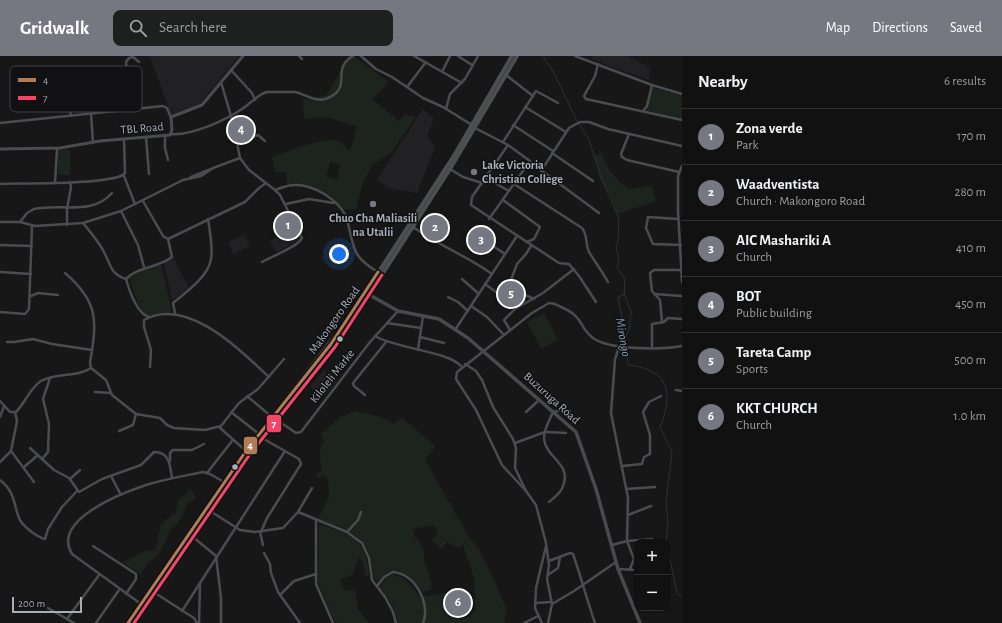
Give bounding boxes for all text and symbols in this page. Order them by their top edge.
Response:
search box [113,10,393,46]
icon: search [127,17,149,39]
text: Gridwalk [20,19,89,38]
text: Search here [159,20,227,35]
text: Map [826,21,850,35]
text: Directions [872,21,928,35]
text: Saved [950,21,982,35]
legend [10,66,142,112]
text: Nearby [698,73,748,90]
text: 4 [43,75,48,86]
text: 6 results [944,75,986,88]
text: 7 [43,93,48,104]
pin: 4 [228,115,254,145]
street label: TBL Road [120,120,164,136]
text: Zona verde [736,121,802,136]
text: 1 [709,130,713,143]
text: 170 m [957,130,986,143]
text: Park [736,139,758,152]
place label: Lake Victoria Christian College [482,159,563,185]
marker: Lake Victoria Christian College [469,167,479,177]
text: Waadventista [736,177,820,192]
text: 2 [708,186,714,199]
text: 280 m [955,186,986,199]
text: Church · Makongoro Road [736,195,865,208]
marker: Chuo Cha Maliasili na Utalii [368,199,378,209]
pin: 1 [275,211,301,241]
place label: Chuo Cha Maliasili na Utalii [329,212,417,238]
pin: 2 [422,213,448,243]
pin: 3 [468,225,494,255]
text: AIC Mashariki A [736,233,831,248]
text: 3 [708,242,714,255]
text: 410 m [956,242,986,255]
your location [329,244,349,264]
text: Church [736,251,772,264]
pin: 5 [498,279,524,309]
street label: Makongoro Road [306,284,362,356]
text: BOT [736,289,761,304]
text: 4 [708,298,714,311]
text: 450 m [955,298,986,311]
text: Public building [736,307,812,320]
water label: Mirongo [613,317,632,358]
unlabelled marker [335,334,345,344]
text: Tareta Camp [736,345,811,360]
street label: Kiloleli Marke [308,347,356,405]
text: 5 [708,354,714,367]
text: 500 m [954,354,986,367]
text: Sports [736,363,768,376]
street label: Buzuruga Road [522,370,582,426]
text: KKT CHURCH [736,401,818,416]
text: 6 [708,410,714,423]
text: 1.0 km [953,410,986,423]
line badge: 7 [266,414,282,433]
text: 7 [272,418,277,429]
text: Church [736,419,772,432]
line badge: 4 [243,436,258,455]
text: 4 [247,440,253,451]
unlabelled marker [230,462,240,472]
map controls [634,539,670,611]
button: + [634,539,670,575]
button: − [634,575,670,611]
pin: 6 [445,588,471,618]
scale bar [12,595,82,614]
text: 200 m [18,598,45,609]

